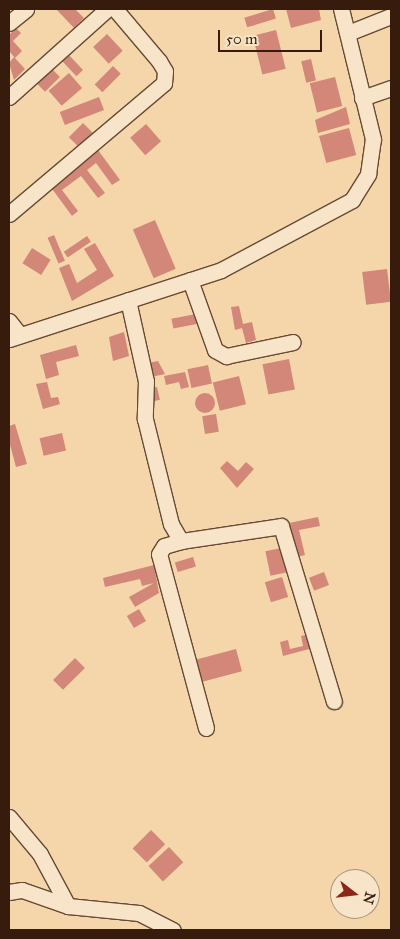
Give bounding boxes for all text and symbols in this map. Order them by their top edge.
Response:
scale bar [220,20,324,52]
text: 50 m [226,30,258,48]
north arrow [330,869,380,919]
text: N [359,890,379,906]

